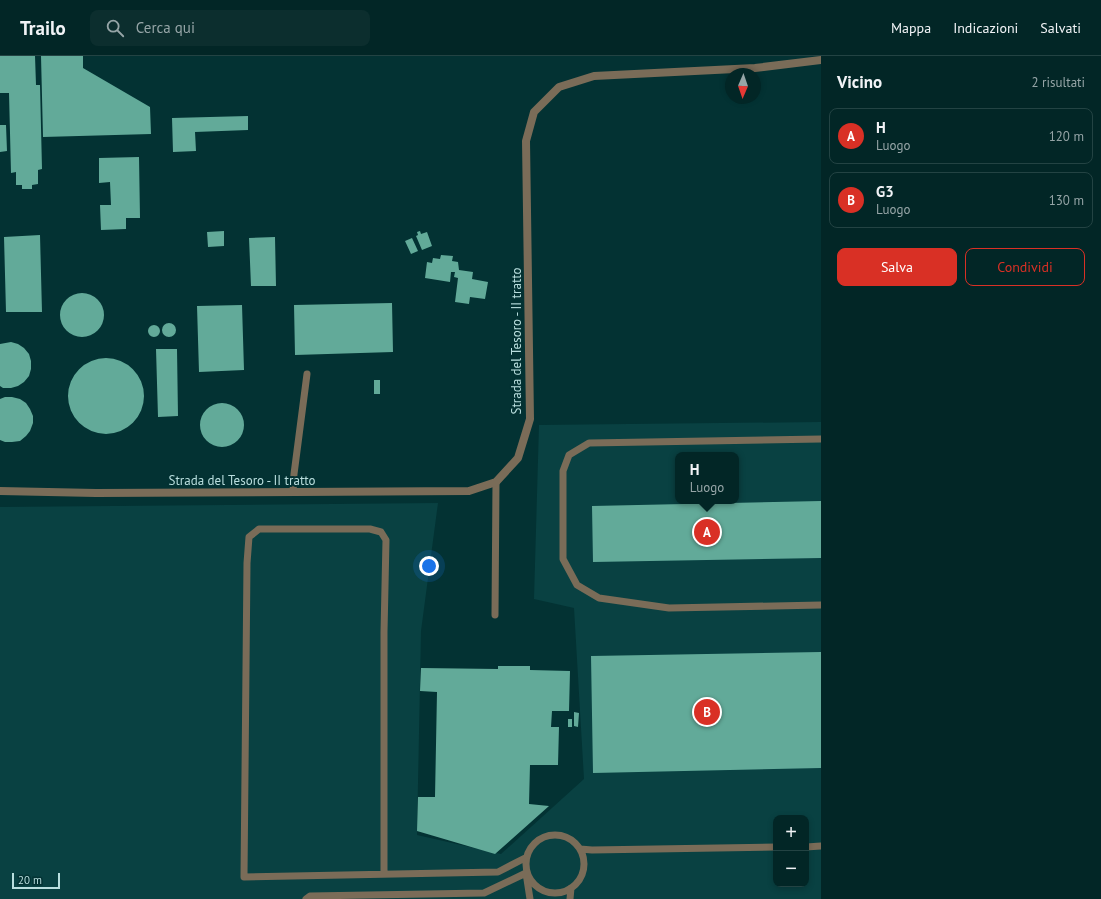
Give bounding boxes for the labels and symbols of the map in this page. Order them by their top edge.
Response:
north arrow [725,68,761,104]
street label: Strada del Tesoro - II tratto [508,267,525,415]
street label: Strada del Tesoro - II tratto [168,472,316,489]
pin: A [694,517,720,547]
your location [419,556,439,576]
pin: B [694,697,720,727]
scale bar [12,871,60,890]

